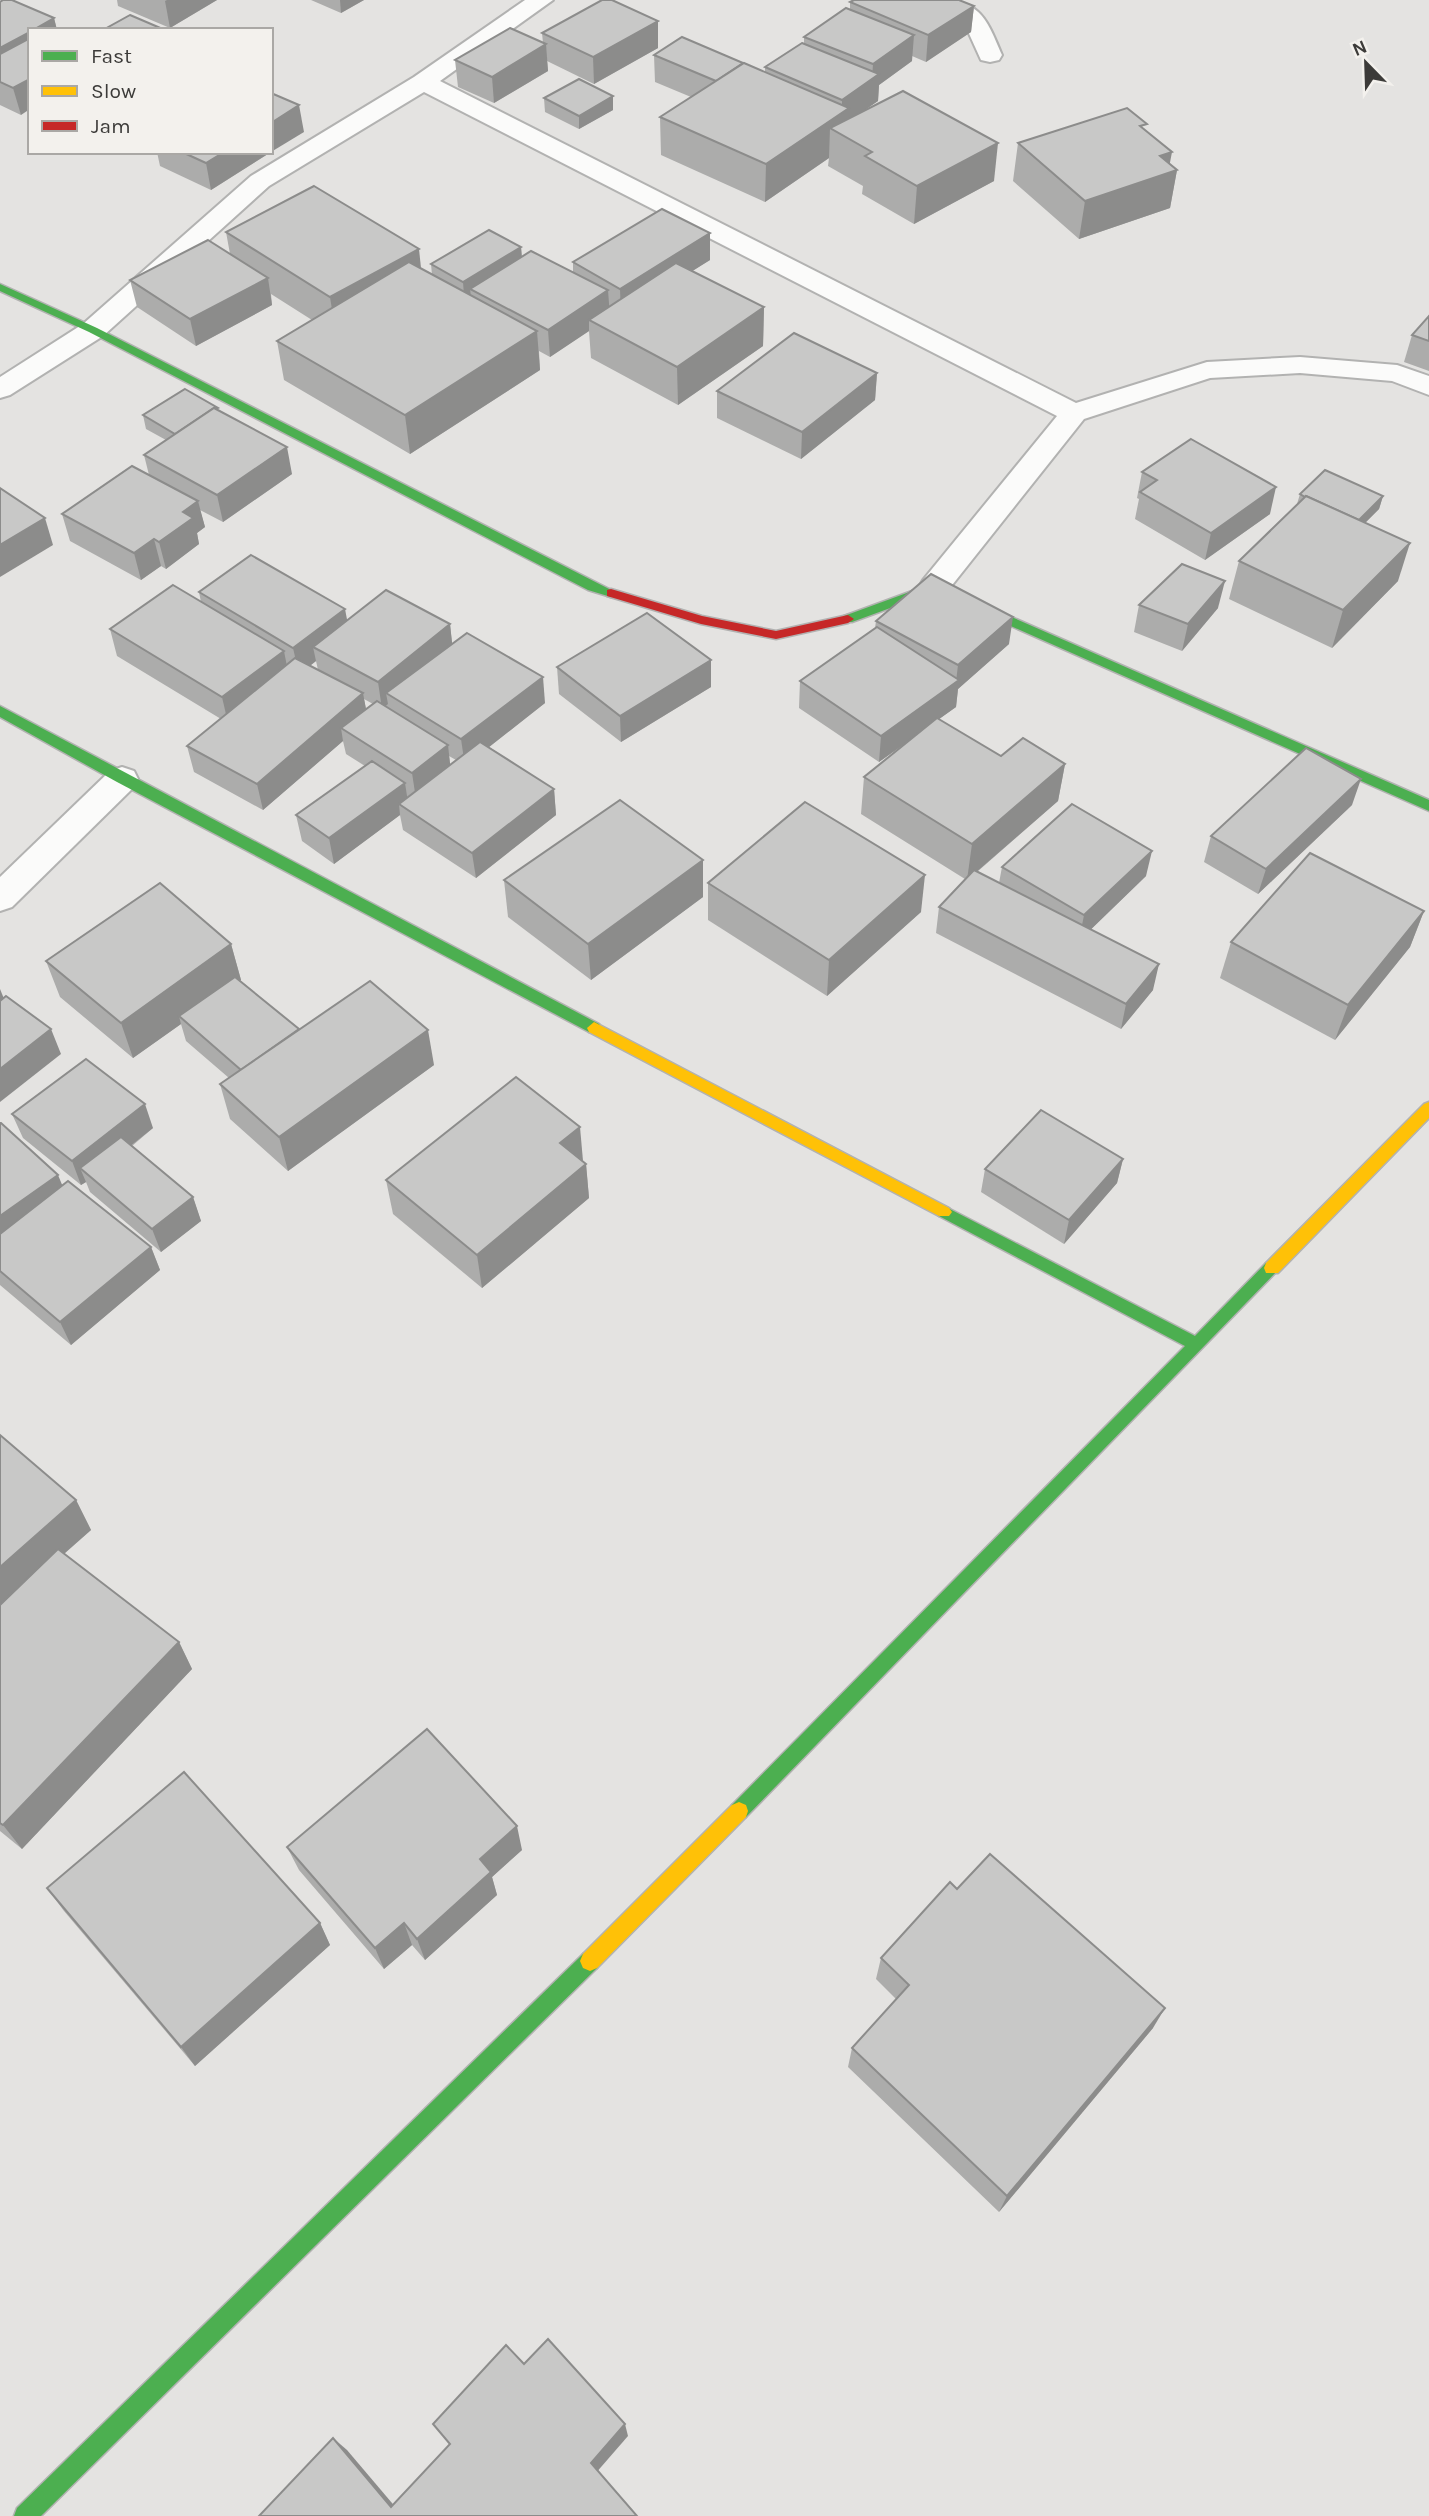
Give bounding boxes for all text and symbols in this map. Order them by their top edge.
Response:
legend [28,28,273,154]
north arrow [1331,28,1401,98]
text: N [1349,35,1370,61]
text: Fast [91,44,132,68]
text: Slow [91,79,136,103]
text: Jam [91,114,131,138]

